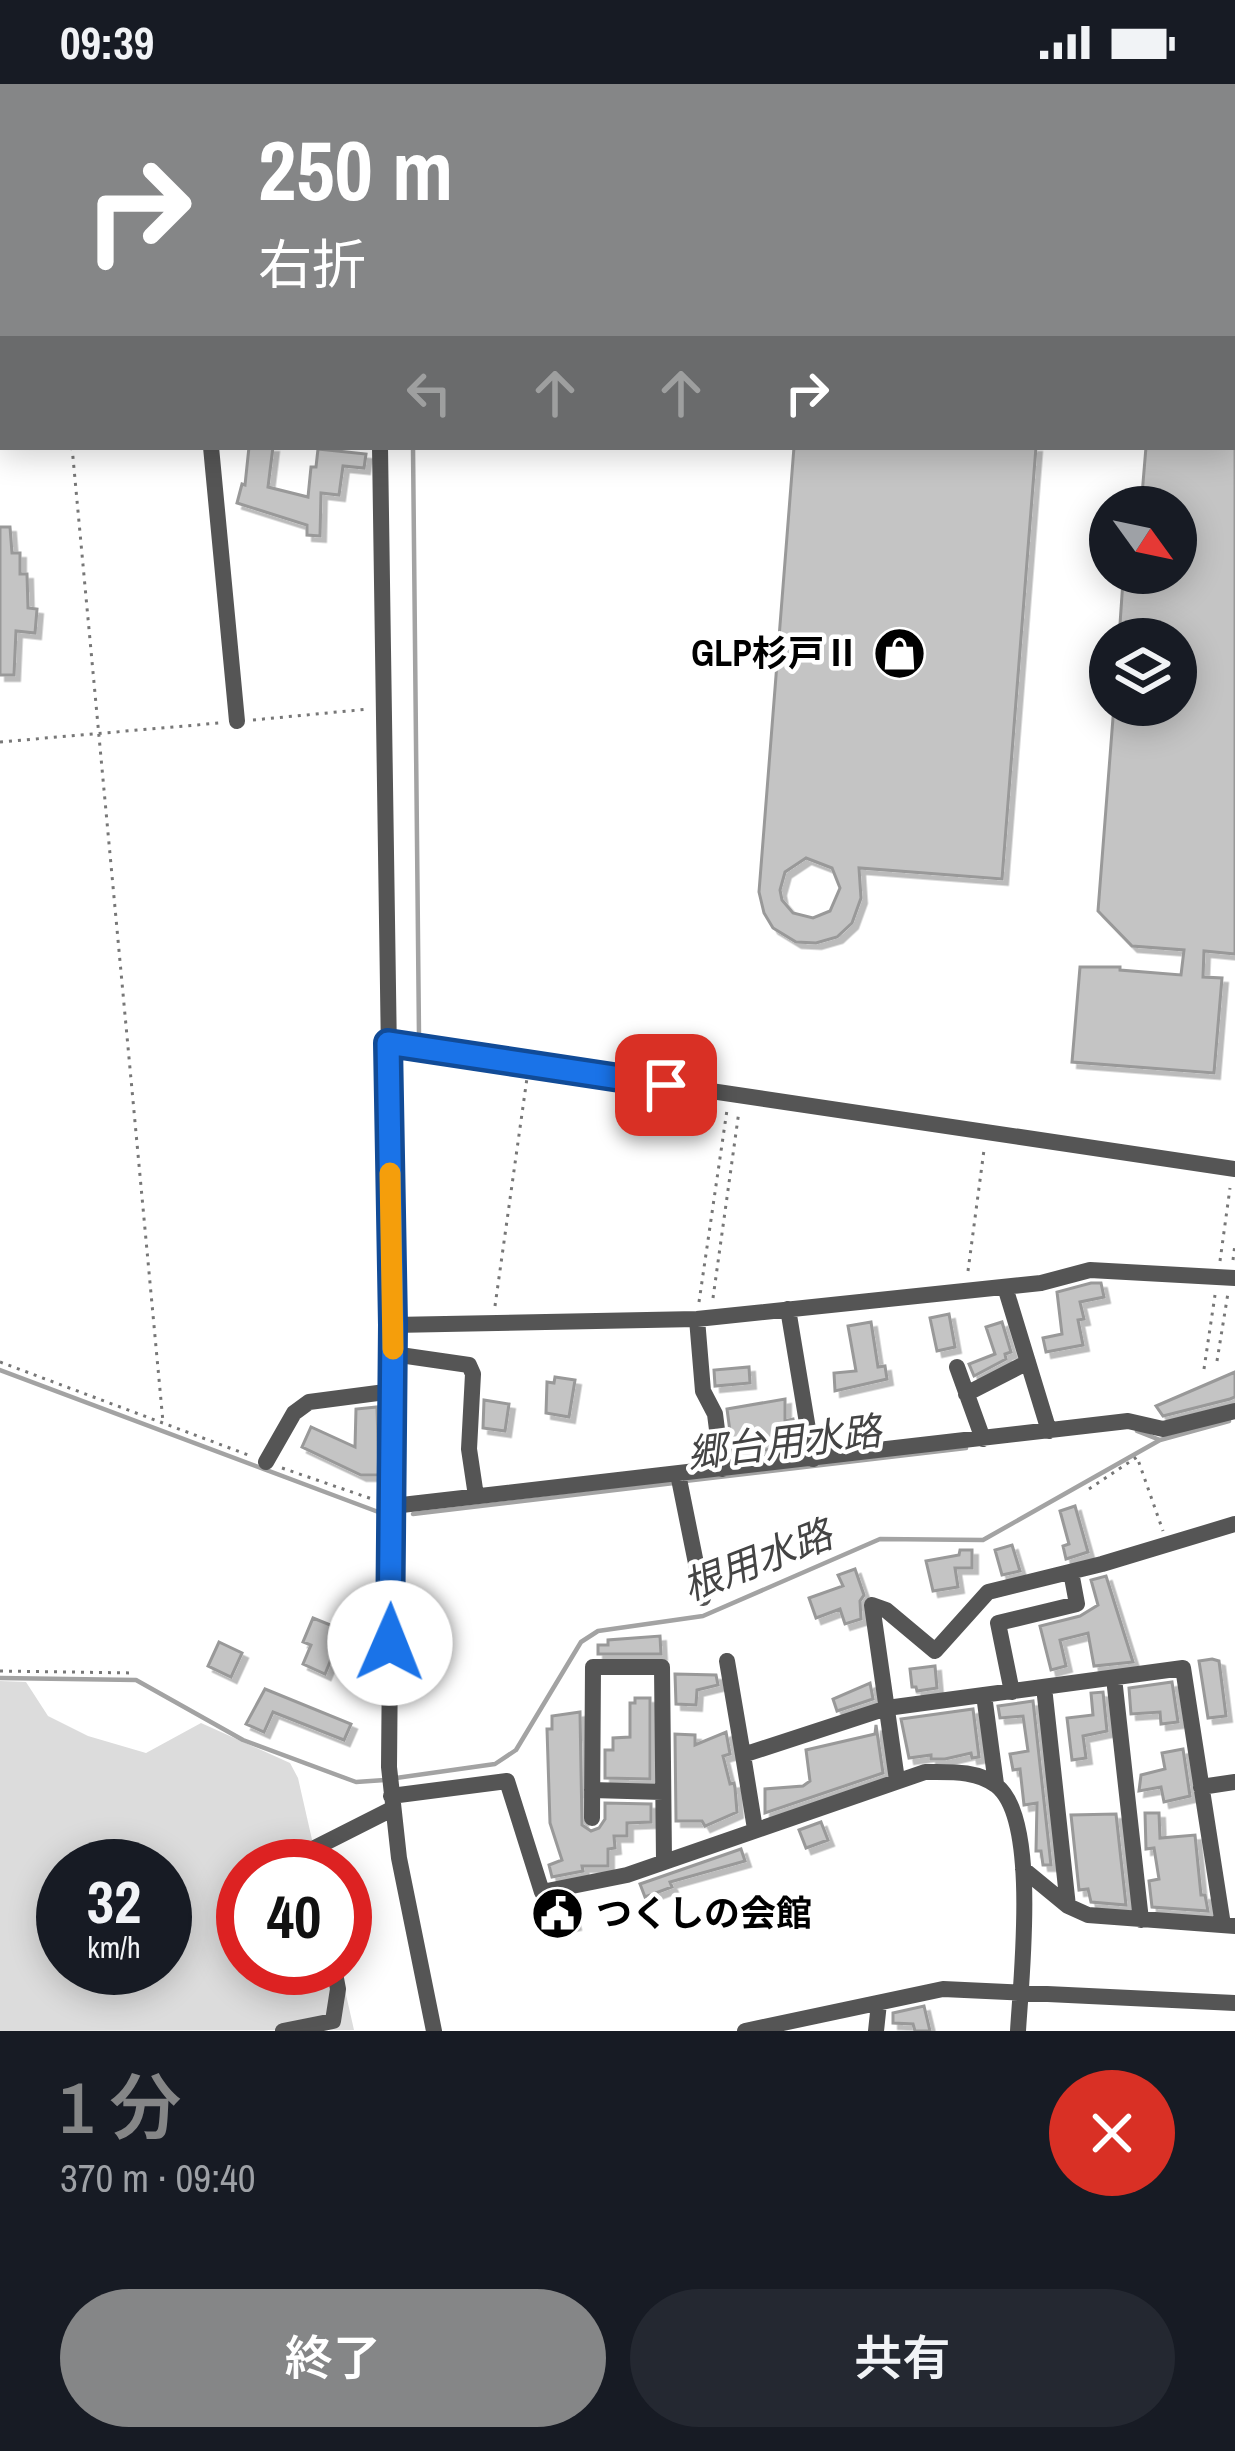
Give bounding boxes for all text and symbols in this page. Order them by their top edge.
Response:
text: 09:39 [60,12,154,73]
text: 250 m [258,113,453,226]
icon: right [60,132,216,288]
text: 右折 [258,228,366,301]
icon: left [396,360,462,426]
icon: ahead [522,360,588,426]
icon: ahead [648,360,714,426]
icon: right [774,360,840,426]
north arrow [1089,486,1197,594]
map controls [1089,486,1197,726]
button: layers [1089,618,1197,726]
shop icon: GLP杉戸Ⅱ [871,625,927,681]
place label: GLP杉戸Ⅱ [691,629,860,677]
pin [615,1034,717,1136]
icon: arrive [633,1052,699,1118]
water label: 郷台用水路 [684,1404,887,1480]
water label: 根用水路 [675,1507,842,1612]
position arrow [327,1580,453,1706]
speed limit sign: 40 [216,1839,372,1995]
text: 32 [87,1861,141,1942]
public building icon: つくしの会館 [529,1885,585,1941]
place label: つくしの会館 [596,1889,812,1937]
text: km/h [87,1927,141,1967]
text: 1 分 [60,2058,181,2155]
button: close [1049,2070,1175,2196]
text: 370 m · 09:40 [60,2152,256,2204]
button: 終了 [60,2289,606,2427]
button: 共有 [630,2289,1175,2427]

